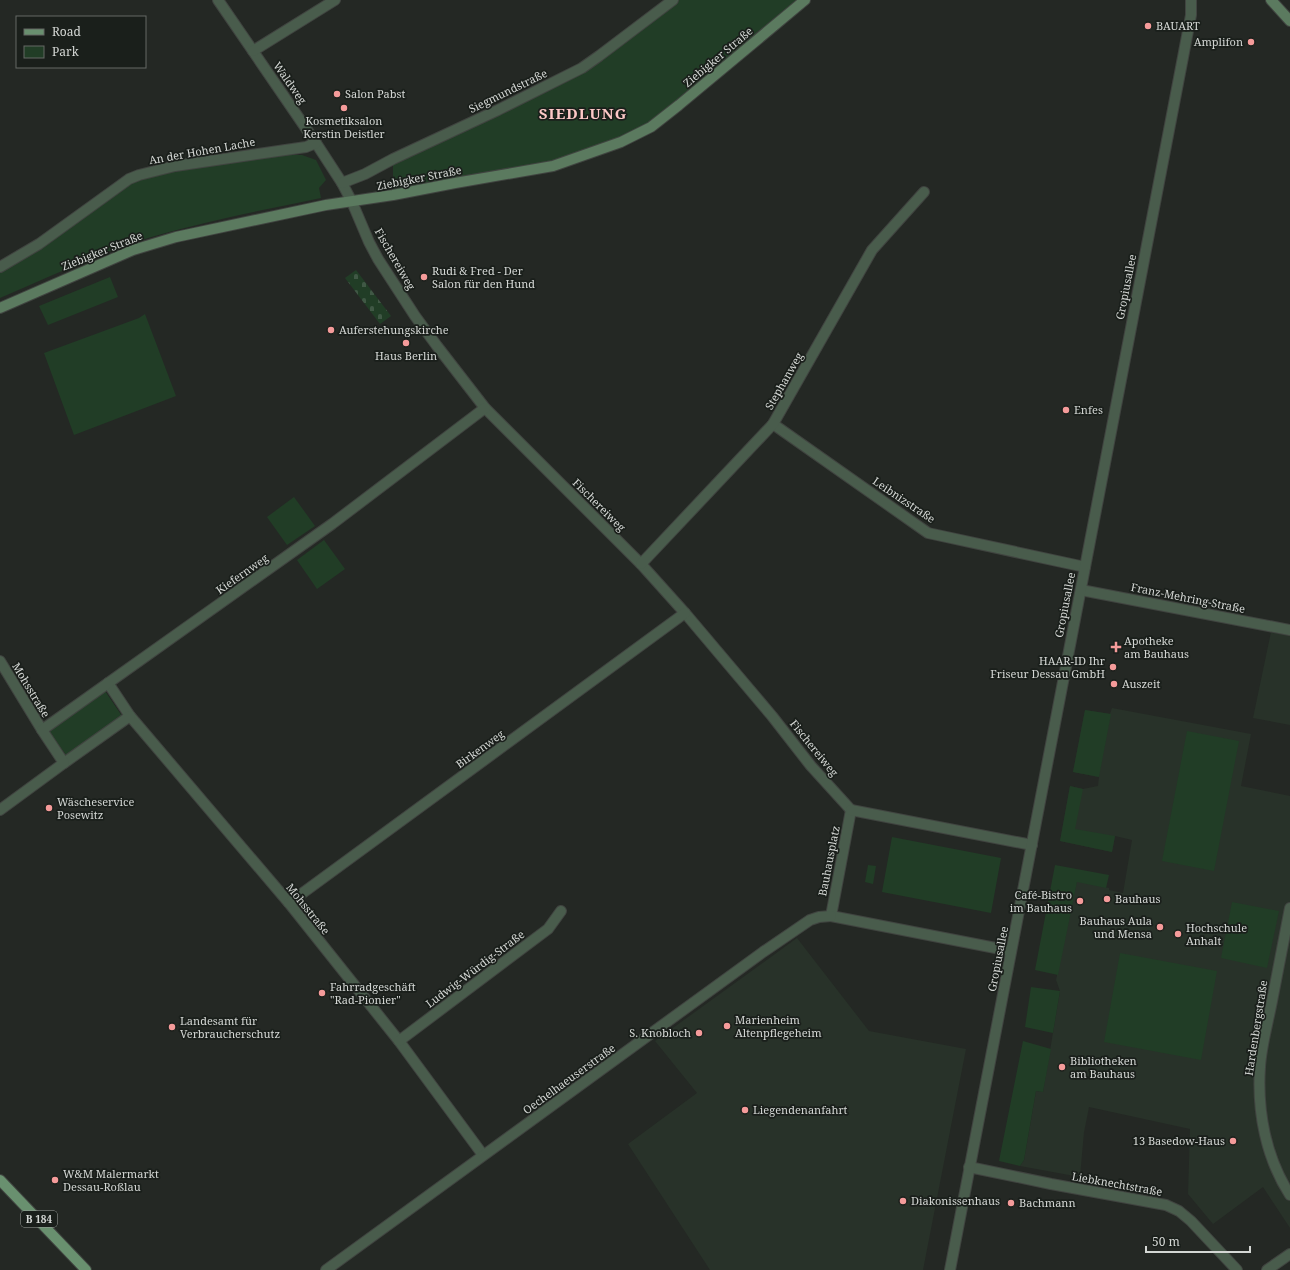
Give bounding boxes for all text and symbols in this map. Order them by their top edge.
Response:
legend [16,16,146,68]
place label: BAUART [1156,18,1200,33]
marker: BAUART [1143,21,1153,31]
text: Road [52,23,82,40]
street label: Ziebigker Straße [680,23,756,90]
place label: Amplifon [1194,34,1243,49]
marker: Amplifon [1246,37,1256,47]
text: Park [52,43,80,60]
street label: Waldweg [270,59,310,107]
street label: Siegmundstraße [466,65,550,116]
place label: Salon Pabst [345,86,405,101]
marker: Salon Pabst [332,89,342,99]
marker: Kosmetiksalon Kerstin Deistler [339,103,349,113]
district label: SIEDLUNG [539,103,627,123]
place label: Kosmetiksalon Kerstin Deistler [303,113,386,141]
street label: An der Hohen Lache [148,134,256,167]
street label: Ziebigker Straße [375,162,463,193]
street label: Fischereiweg [372,225,419,293]
street label: Ziebigker Straße [59,227,145,274]
street label: Gropiusallee [1112,253,1139,321]
place label: Rudi & Fred - Der Salon für den Hund [432,263,535,291]
marker: Rudi & Fred - Der Salon für den Hund [419,272,429,282]
place label: Auferstehungskirche [339,322,449,337]
marker: Auferstehungskirche [326,325,336,335]
marker: Haus Berlin [401,338,411,348]
place label: Haus Berlin [375,348,437,363]
street label: Stephanweg [761,349,806,412]
place label: Enfes [1074,402,1103,417]
marker: Enfes [1061,405,1071,415]
street label: Leibnizstraße [870,473,939,526]
street label: Fischereiweg [570,475,629,534]
street label: Kiefernweg [213,550,271,597]
street label: Gropiusallee [1051,571,1078,639]
street label: Franz-Mehring-Straße [1130,579,1247,616]
place label: Apotheke am Bauhaus [1124,633,1189,661]
marker: Apotheke am Bauhaus [1111,642,1121,652]
place label: HAAR-ID Ihr Friseur Dessau GmbH [990,653,1106,681]
street label: Mohsstraße [9,659,54,720]
marker: HAAR-ID Ihr Friseur Dessau GmbH [1108,662,1118,672]
place label: Auszeit [1122,676,1161,691]
marker: Auszeit [1109,679,1119,689]
street label: Fischereiweg [787,716,842,779]
street label: Birkenweg [452,726,507,771]
place label: Wäscheservice Posewitz [57,794,135,822]
marker: Wäscheservice Posewitz [44,803,54,813]
street label: Bauhausplatz [814,824,843,897]
street label: Mohsstraße [283,880,334,937]
place label: Café-Bistro im Bauhaus [1010,887,1072,915]
place label: Bauhaus [1115,891,1161,906]
marker: Bauhaus [1102,894,1112,904]
marker: Café-Bistro im Bauhaus [1075,896,1085,906]
place label: Bauhaus Aula und Mensa [1080,913,1152,941]
place label: Hochschule Anhalt [1186,920,1247,948]
marker: Bauhaus Aula und Mensa [1155,922,1165,932]
street label: Gropiusallee [984,925,1011,993]
street label: Ludwig-Würdig-Straße [422,926,527,1011]
marker: Hochschule Anhalt [1173,929,1183,939]
place label: Fahrradgeschäft "Rad-Pionier" [330,979,416,1007]
street label: Hardenbergstraße [1241,979,1270,1077]
marker: Fahrradgeschäft "Rad-Pionier" [317,988,327,998]
place label: Marienheim Altenpflegeheim [735,1012,822,1040]
place label: Landesamt für Verbraucherschutz [180,1013,280,1041]
marker: Marienheim Altenpflegeheim [722,1021,732,1031]
marker: Landesamt für Verbraucherschutz [167,1022,177,1032]
place label: S. Knobloch [629,1025,691,1040]
marker: S. Knobloch [694,1028,704,1038]
street label: Oechelhaeuserstraße [519,1040,618,1117]
place label: Bibliotheken am Bauhaus [1070,1053,1137,1081]
marker: Bibliotheken am Bauhaus [1057,1062,1067,1072]
place label: Liegendenanfahrt [753,1102,848,1117]
marker: Liegendenanfahrt [740,1105,750,1115]
place label: 13 Basedow-Haus [1133,1133,1225,1148]
marker: 13 Basedow-Haus [1228,1136,1238,1146]
place label: W&M Malermarkt Dessau-Roßlau [63,1166,159,1194]
street label: Liebknechtstraße [1071,1168,1164,1199]
marker: W&M Malermarkt Dessau-Roßlau [50,1175,60,1185]
place label: Diakonissenhaus [911,1193,1000,1208]
place label: Bachmann [1019,1195,1076,1210]
marker: Diakonissenhaus [898,1196,908,1206]
marker: Bachmann [1006,1198,1016,1208]
road number: B 184 [21,1211,57,1227]
scale bar [1146,1228,1250,1254]
text: 50 m [1152,1233,1180,1250]

